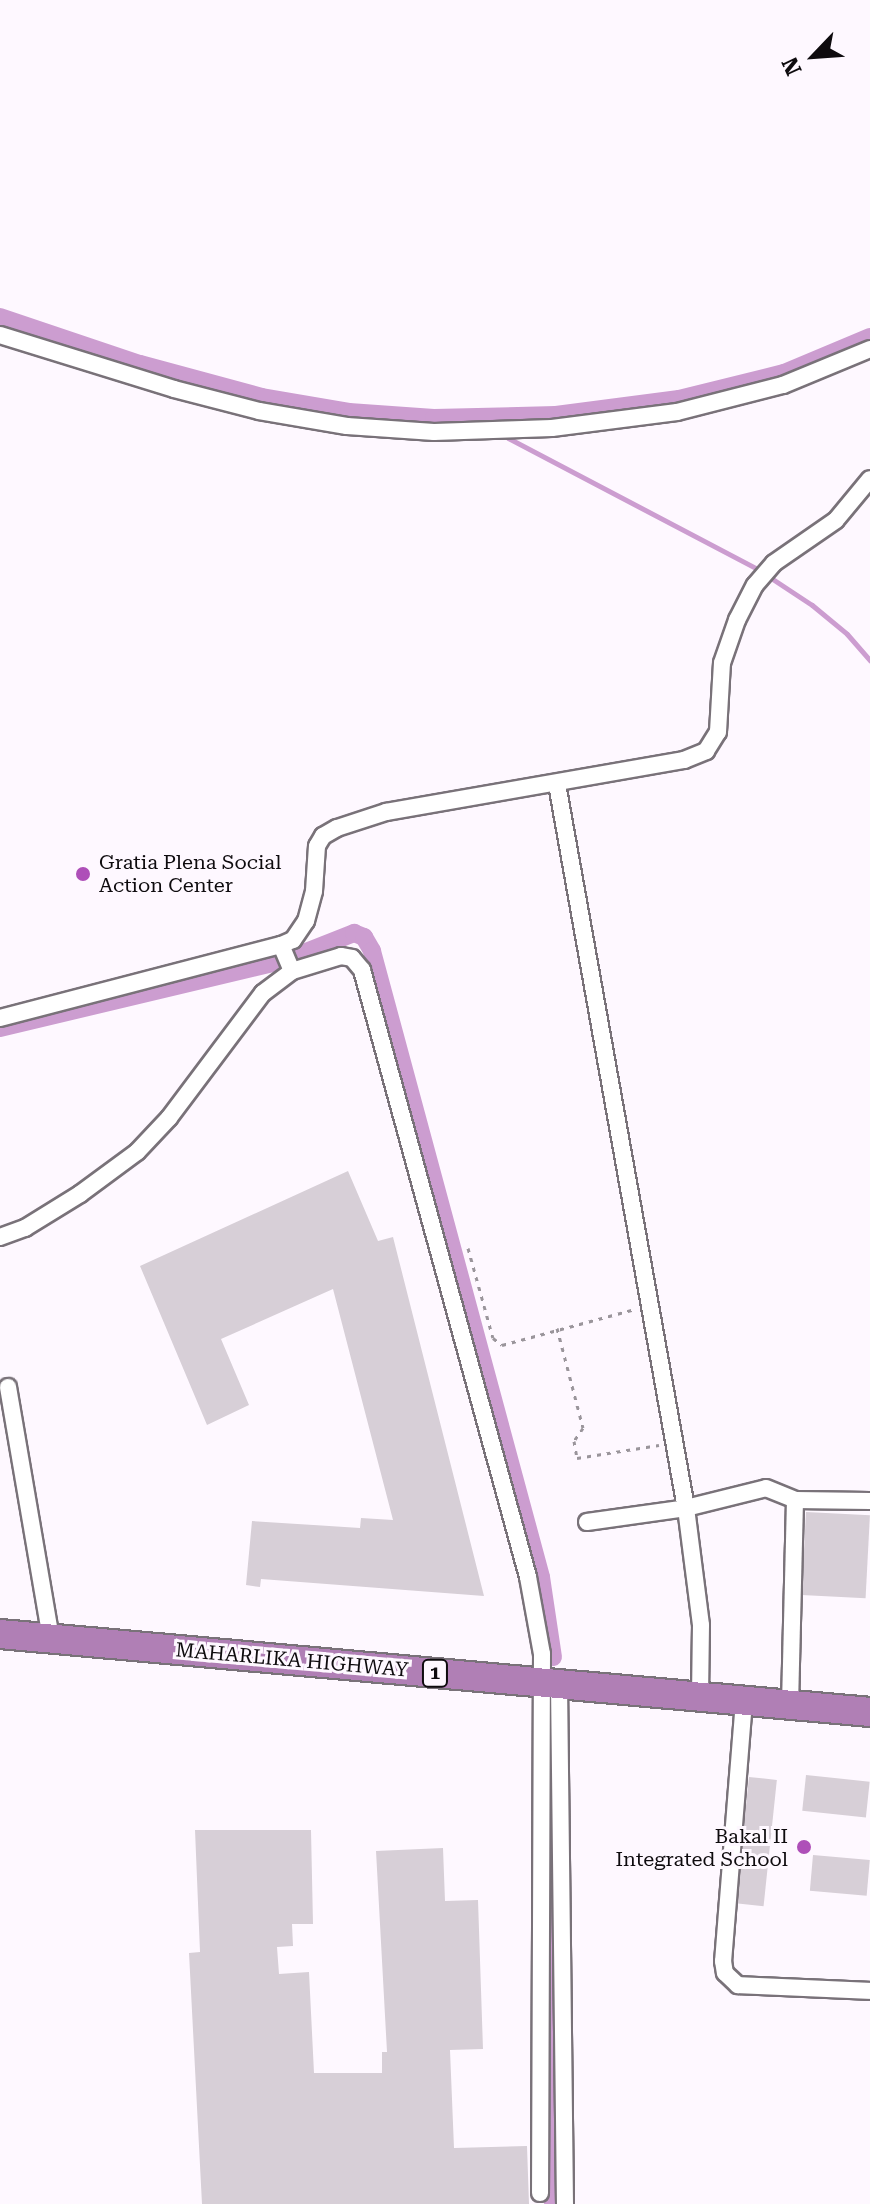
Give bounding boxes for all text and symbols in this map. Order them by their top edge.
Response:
north arrow [774,16,854,96]
text: N [777,53,807,79]
place label: Gratia Plena Social Action Center [99,850,281,897]
marker: Gratia Plena Social Action Center [74,865,92,883]
street label: MAHARLIKA HIGHWAY [174,1638,410,1682]
road number: 1 [421,1659,449,1687]
place label: Bakal II Integrated School [616,1824,788,1871]
marker: Bakal II Integrated School [795,1838,813,1856]

